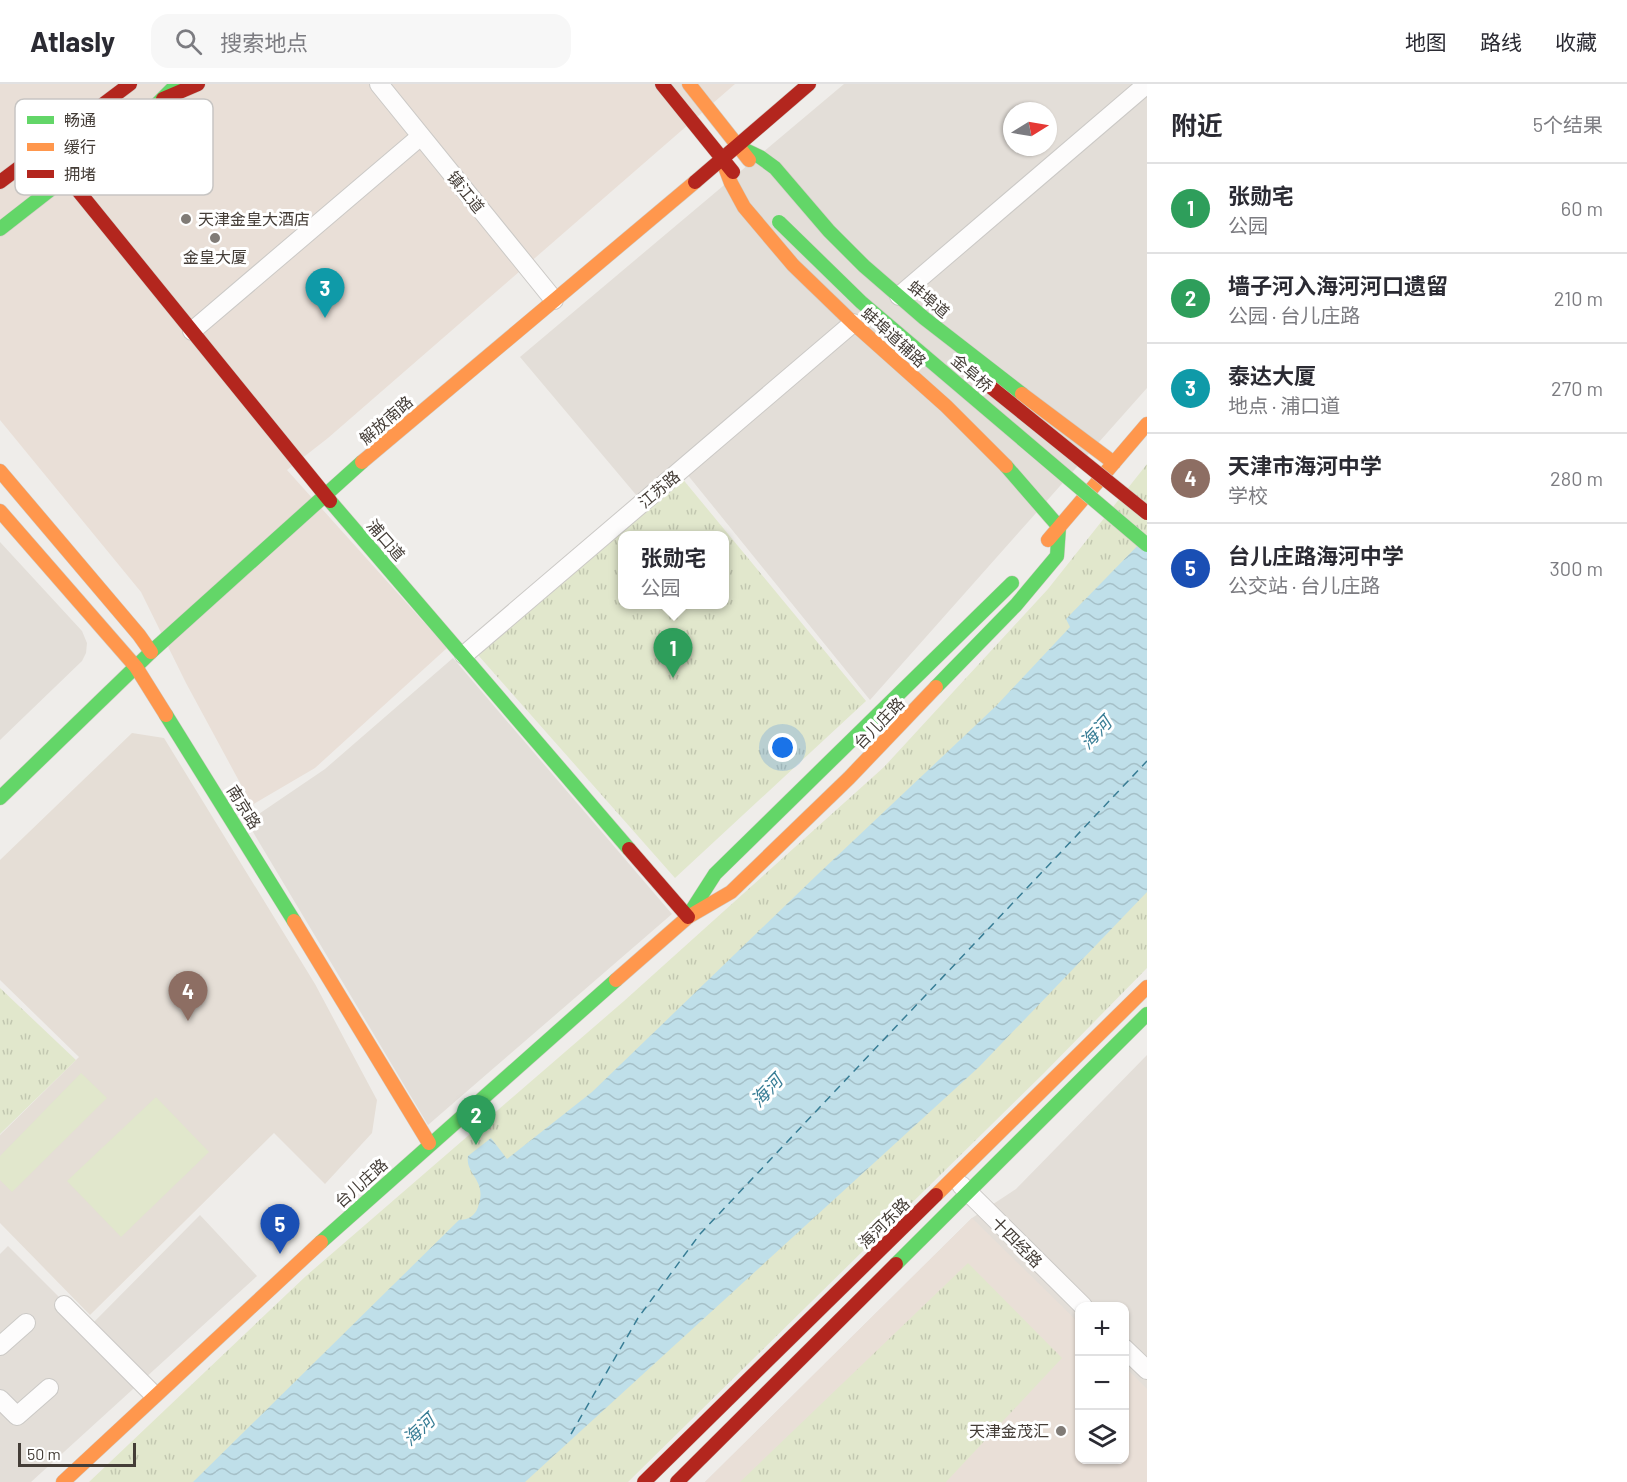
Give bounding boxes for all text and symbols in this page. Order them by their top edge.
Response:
search box [151,14,571,68]
text: Atlasly [30,24,115,58]
icon: search [172,25,205,58]
text: 搜索地点 [220,29,308,55]
text: 地图 [1405,29,1447,54]
text: 路线 [1480,29,1522,54]
text: 收藏 [1555,29,1597,54]
legend [15,99,213,195]
north arrow [1003,102,1057,156]
text: 附近 [1171,109,1223,140]
text: 畅通 [64,110,96,129]
text: 5个结果 [1533,112,1603,136]
text: 缓行 [64,137,96,156]
text: 拥堵 [64,164,96,183]
street label: 镇江道 [444,167,489,216]
text: 张勋宅 [1228,182,1294,208]
text: 1 [1187,196,1194,220]
text: 60 m [1561,196,1603,220]
place label: 天津金皇大酒店 [198,209,310,228]
marker: 天津金皇大酒店 [179,212,193,226]
text: 公园 [1228,213,1268,237]
marker: 金皇大厦 [208,231,222,245]
place label: 金皇大厦 [183,247,247,266]
pin: 3 [306,268,344,318]
text: 墙子河入海河河口遗留 [1228,272,1448,298]
street label: 蚌埠道 [905,276,954,321]
text: 2 [1185,286,1196,310]
text: 210 m [1554,286,1603,310]
street label: 蚌埠道辅路 [858,303,930,370]
text: 公园 · 台儿庄路 [1228,303,1360,327]
street label: 金阜桥 [948,350,997,396]
text: 泰达大厦 [1228,362,1316,388]
text: 3 [1185,376,1196,400]
text: 270 m [1551,376,1603,400]
street label: 解放南路 [355,391,416,448]
text: 地点 · 浦口道 [1228,393,1340,417]
text: 天津市海河中学 [1228,452,1382,478]
street label: 江苏路 [634,466,683,511]
text: 4 [1184,466,1197,490]
text: 280 m [1550,466,1603,490]
text: 学校 [1228,483,1268,507]
street label: 浦口道 [363,515,409,564]
popup [618,531,729,609]
text: 台儿庄路海河中学 [1228,542,1404,568]
text: 张勋宅 [640,544,707,570]
text: 5 [1185,556,1196,580]
text: 300 m [1550,556,1603,580]
text: 公交站 · 台儿庄路 [1228,573,1380,597]
text: 公园 [640,575,680,599]
pin: 1 [654,628,692,678]
street label: 台儿庄路 [850,693,908,752]
water label: 海河 [1075,709,1118,753]
your location [768,733,797,762]
street label: 南京路 [224,781,265,832]
pin: 4 [168,972,207,1021]
water label: 海河 [746,1067,789,1111]
pin: 2 [456,1096,496,1145]
street label: 台儿庄路 [331,1154,391,1211]
street label: 海河东路 [854,1193,913,1252]
pin: 5 [260,1204,300,1254]
street label: 十四经路 [988,1212,1047,1271]
map controls [1075,1302,1129,1464]
button: + [1075,1302,1129,1356]
button: − [1075,1356,1129,1410]
water label: 海河 [398,1407,441,1450]
button: layers [1075,1410,1129,1464]
place label: 天津金茂汇 [969,1421,1049,1440]
marker: 天津金茂汇 [1054,1424,1068,1438]
scale bar [18,1440,136,1468]
text: 50 m [27,1444,61,1463]

